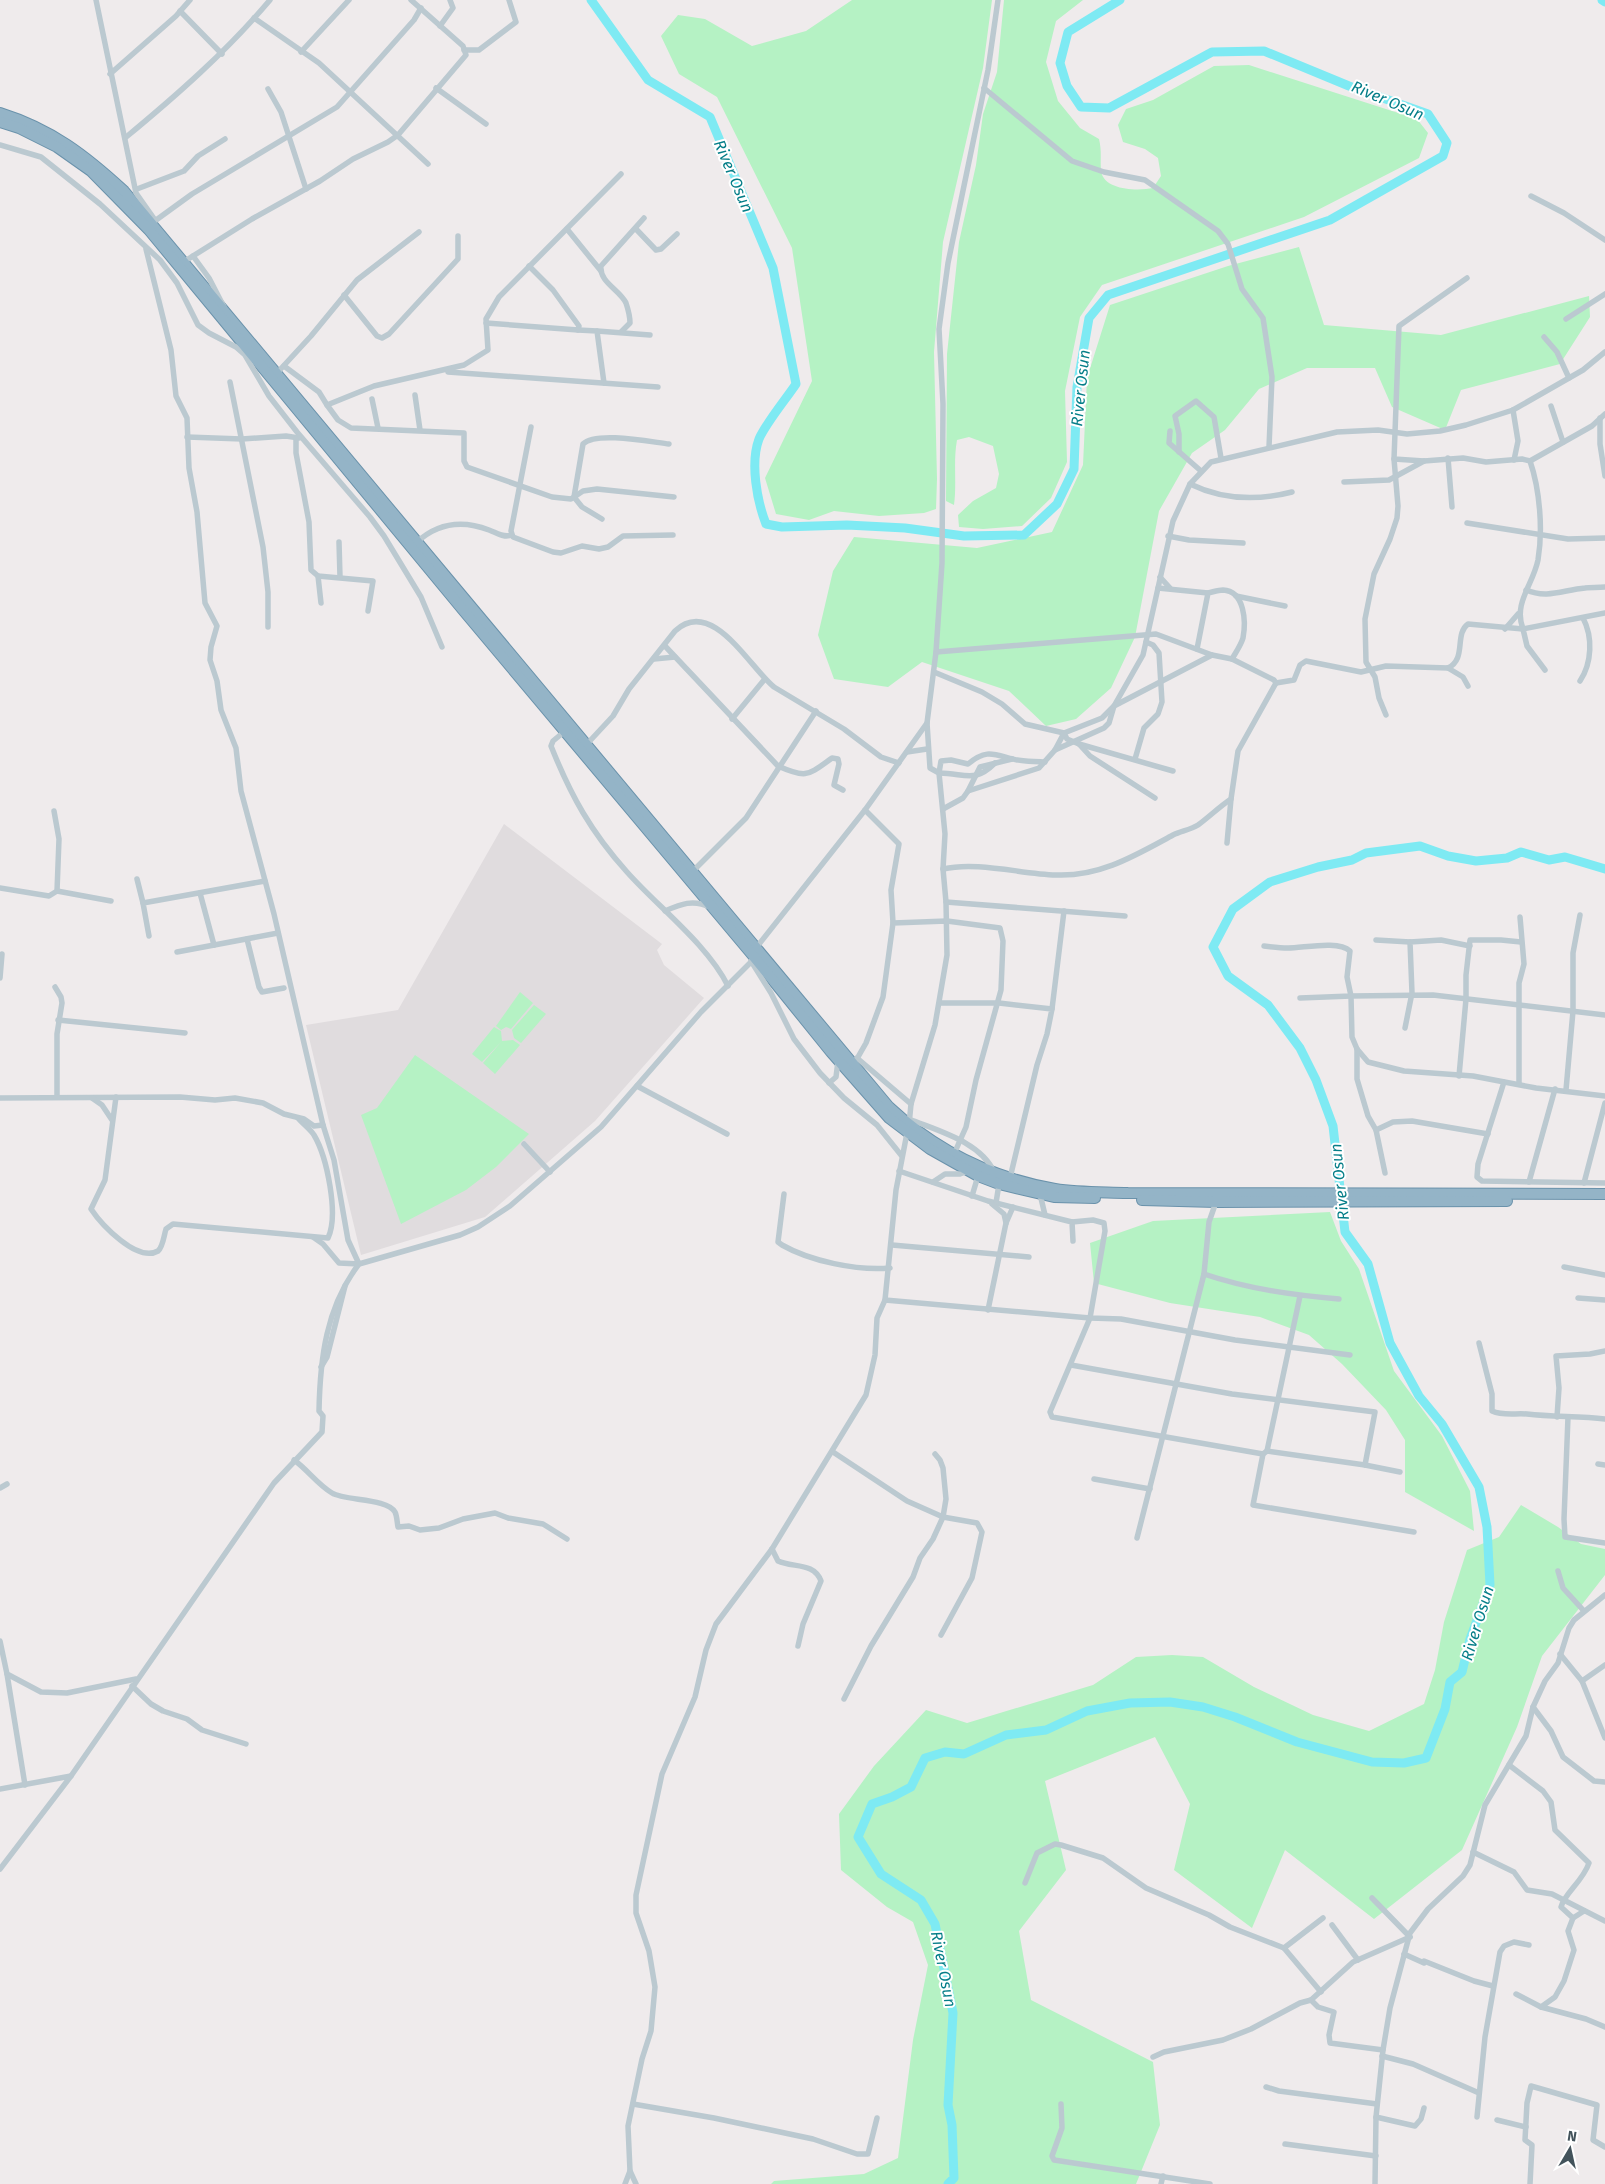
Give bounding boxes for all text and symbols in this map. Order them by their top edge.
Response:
water label: River Osun [1349,77,1427,124]
water label: River Osun [710,137,757,215]
water label: River Osun [1067,349,1094,427]
water label: River Osun [1326,1143,1353,1221]
water label: River Osun [1457,1583,1498,1663]
water label: River Osun [927,1929,960,2009]
north arrow [1545,2124,1595,2174]
text: N [1566,2128,1578,2146]

